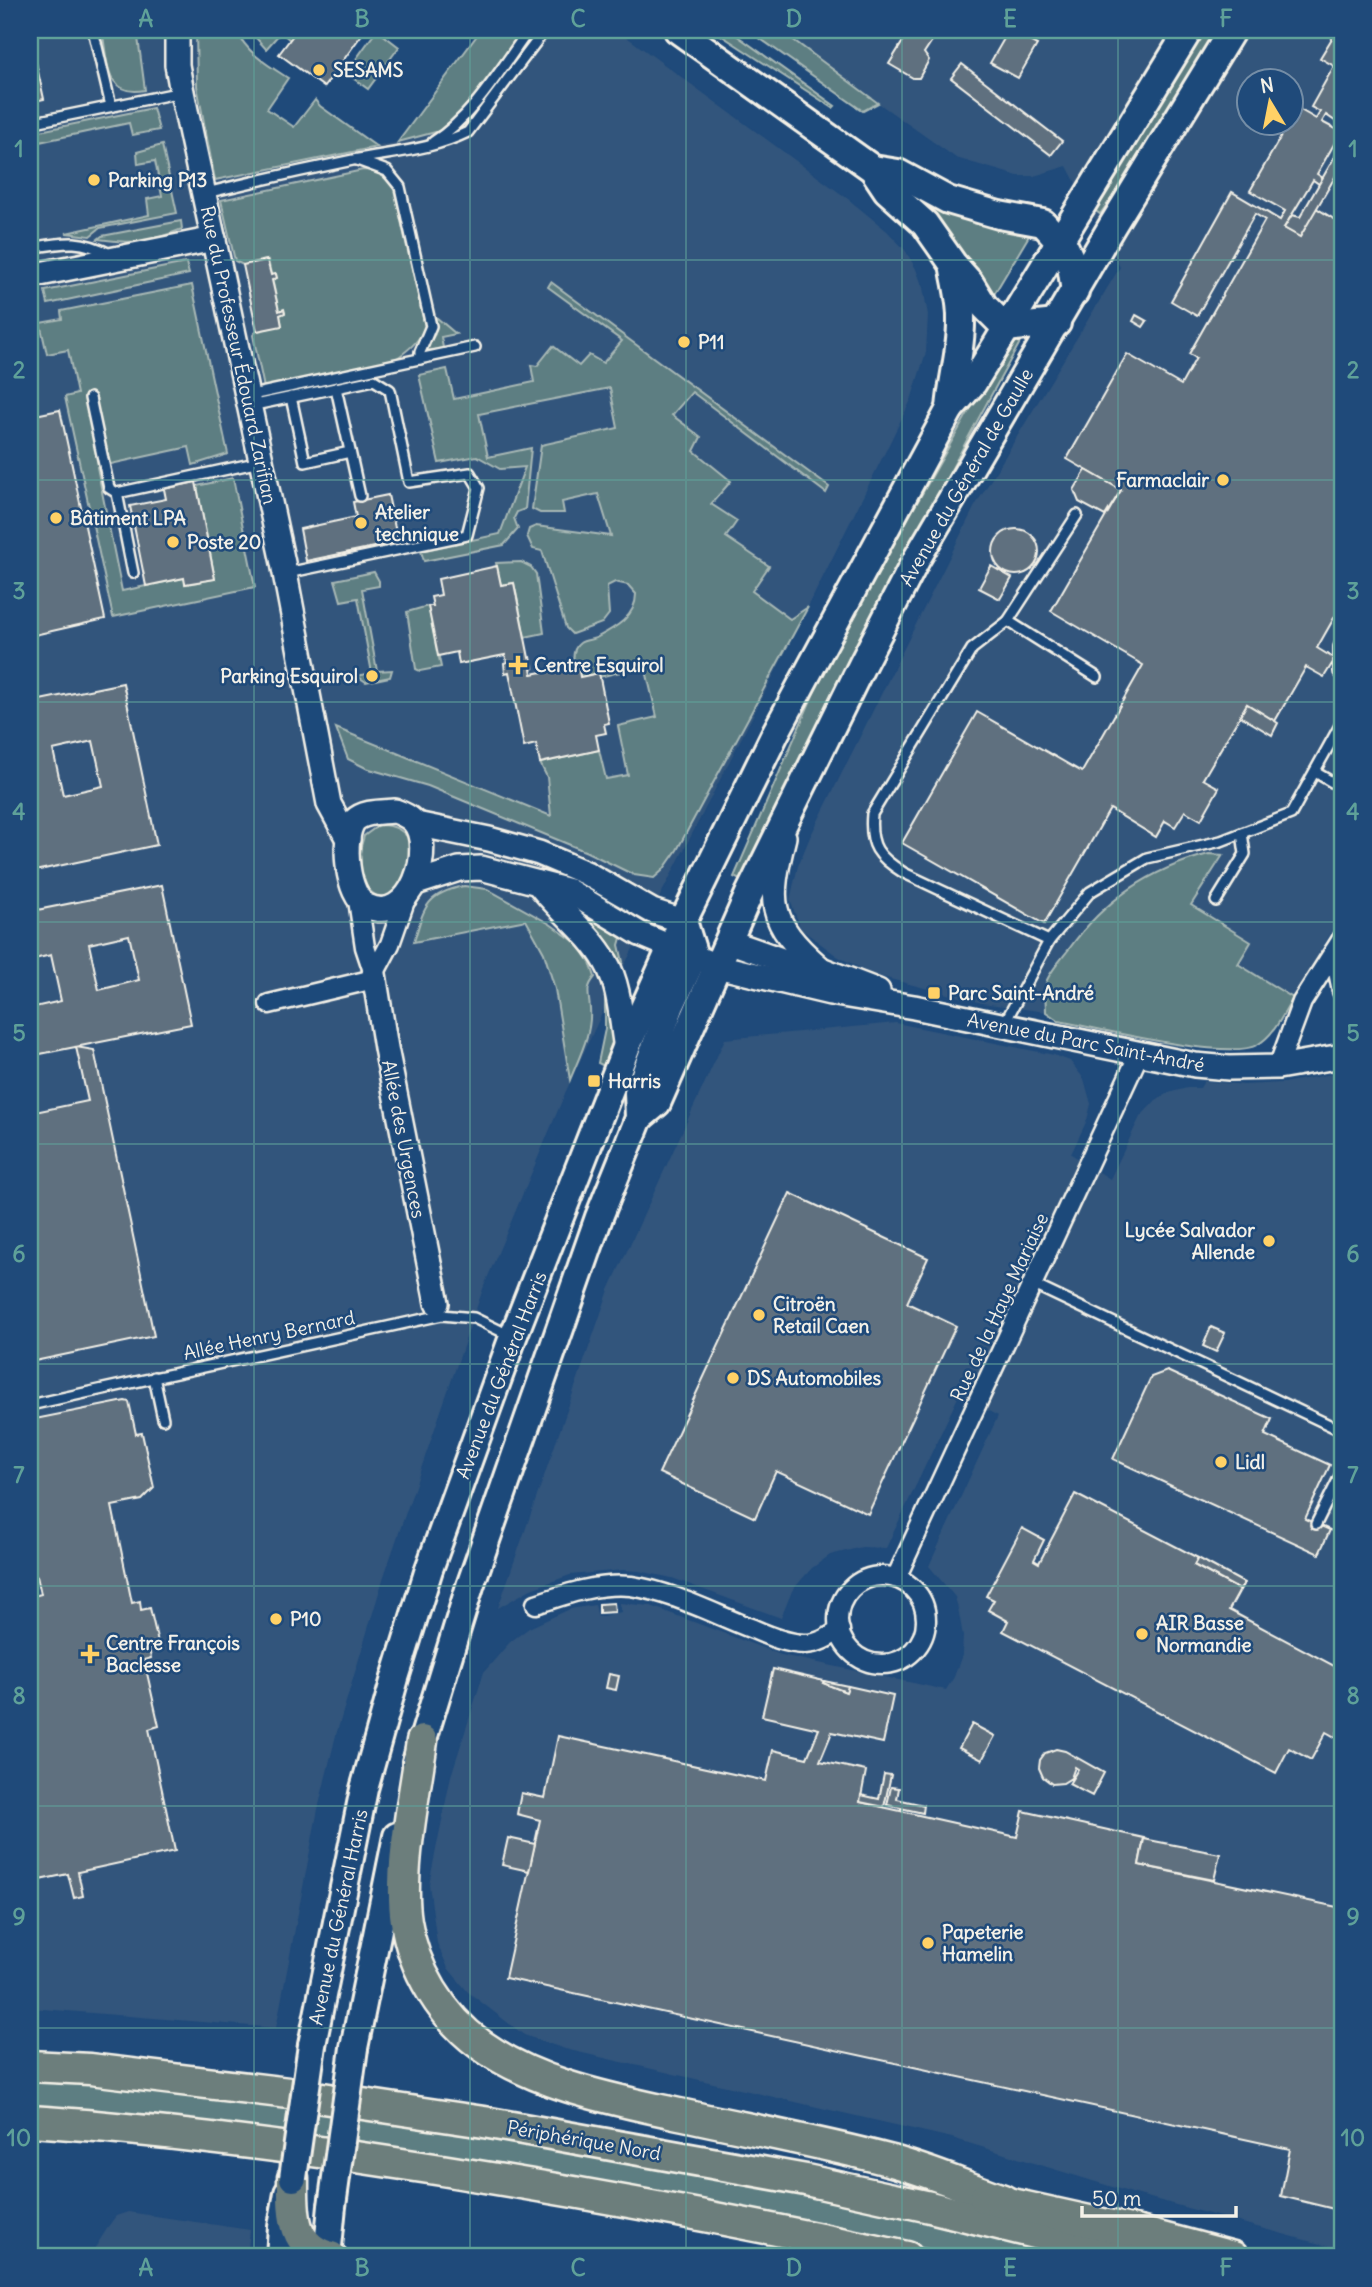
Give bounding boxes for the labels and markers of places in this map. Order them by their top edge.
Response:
place label: SESAMS [333,58,404,82]
marker: SESAMS [311,62,327,78]
place label: Parking P13 [108,168,207,192]
marker: Parking P13 [86,172,102,188]
place label: P11 [698,330,725,354]
marker: P11 [676,334,692,350]
place label: Farmaclair [1116,468,1209,492]
marker: Farmaclair [1215,472,1231,488]
place label: Atelier technique [375,500,459,546]
place label: Bâtiment LPA [70,506,186,530]
marker: Bâtiment LPA [48,510,64,526]
marker: Atelier technique [353,515,369,531]
place label: Poste 20 [187,530,261,554]
marker: Poste 20 [165,534,181,550]
place label: Centre Esquirol [534,653,664,677]
marker: Centre Esquirol [508,655,528,675]
place label: Parking Esquirol [220,664,358,688]
marker: Parking Esquirol [364,668,380,684]
place label: Parc Saint-André [948,981,1094,1005]
marker: Parc Saint-André [926,985,942,1001]
place label: Harris [608,1069,661,1093]
marker: Harris [586,1073,602,1089]
place label: Lycée Salvador Allende [1125,1218,1255,1264]
marker: Lycée Salvador Allende [1261,1233,1277,1249]
place label: Citroën Retail Caen [773,1292,870,1338]
marker: Citroën Retail Caen [751,1307,767,1323]
place label: DS Automobiles [747,1366,882,1390]
marker: DS Automobiles [725,1370,741,1386]
place label: Lidl [1235,1450,1265,1474]
marker: Lidl [1213,1454,1229,1470]
place label: P10 [290,1607,321,1631]
marker: P10 [268,1611,284,1627]
place label: AIR Basse Normandie [1156,1611,1252,1657]
marker: AIR Basse Normandie [1134,1626,1150,1642]
place label: Centre François Baclesse [106,1631,240,1677]
marker: Centre François Baclesse [80,1644,100,1664]
place label: Papeterie Hamelin [942,1920,1024,1966]
marker: Papeterie Hamelin [920,1935,936,1951]

